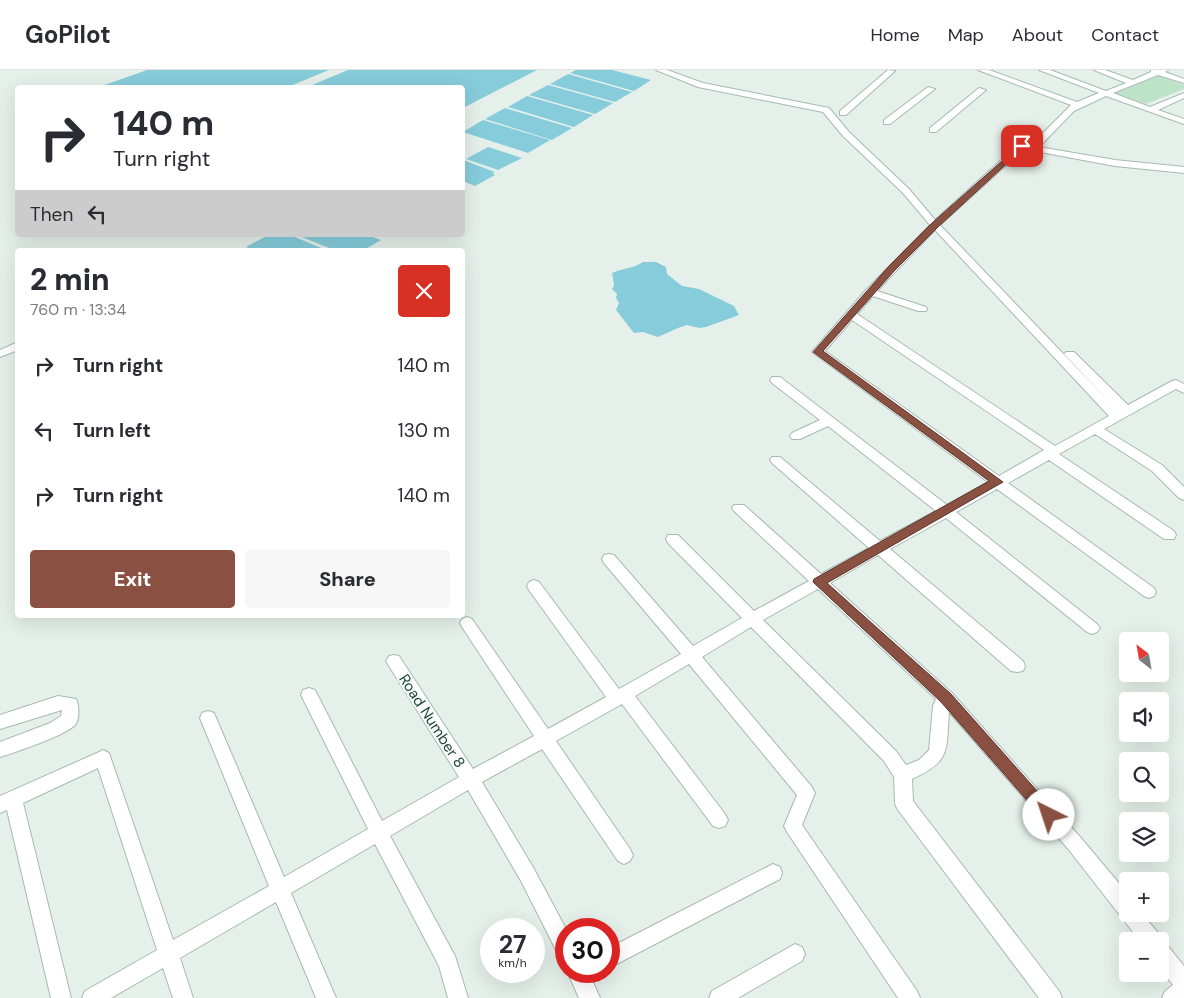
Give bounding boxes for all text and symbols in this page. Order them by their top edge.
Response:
text: GoPilot [25,19,111,50]
text: Home [870,23,920,47]
text: Map [948,23,984,47]
text: About [1012,23,1063,47]
text: Contact [1091,23,1159,47]
text: 140 m [113,100,214,146]
icon: right [30,105,95,170]
pin [1001,125,1043,167]
icon: arrive [1008,132,1036,160]
text: Turn right [113,144,210,173]
icon: left [83,200,111,228]
text: Then [30,202,73,227]
text: 2 min [30,260,110,299]
button: close [398,265,450,317]
text: 760 m · 13:34 [30,299,126,320]
icon: right [30,352,58,380]
text: Turn right [73,353,163,378]
text: 140 m [398,353,450,378]
icon: left [30,417,58,445]
text: Turn left [73,418,151,443]
text: 130 m [398,418,450,443]
icon: right [30,482,58,510]
text: Turn right [73,483,163,508]
text: 140 m [398,483,450,508]
button: Exit [30,550,235,608]
button: Share [245,550,450,608]
north arrow [1119,632,1169,682]
map controls [1119,632,1169,982]
street label: Road Number 8 [394,670,470,772]
button: sound [1119,692,1169,742]
button: search [1119,752,1169,802]
position arrow [1022,788,1074,840]
button: layers [1119,812,1169,862]
button: + [1119,872,1169,922]
speed limit sign: 30 [555,918,620,983]
text: 27 [499,928,526,961]
button: − [1119,932,1169,982]
text: km/h [498,955,527,971]

